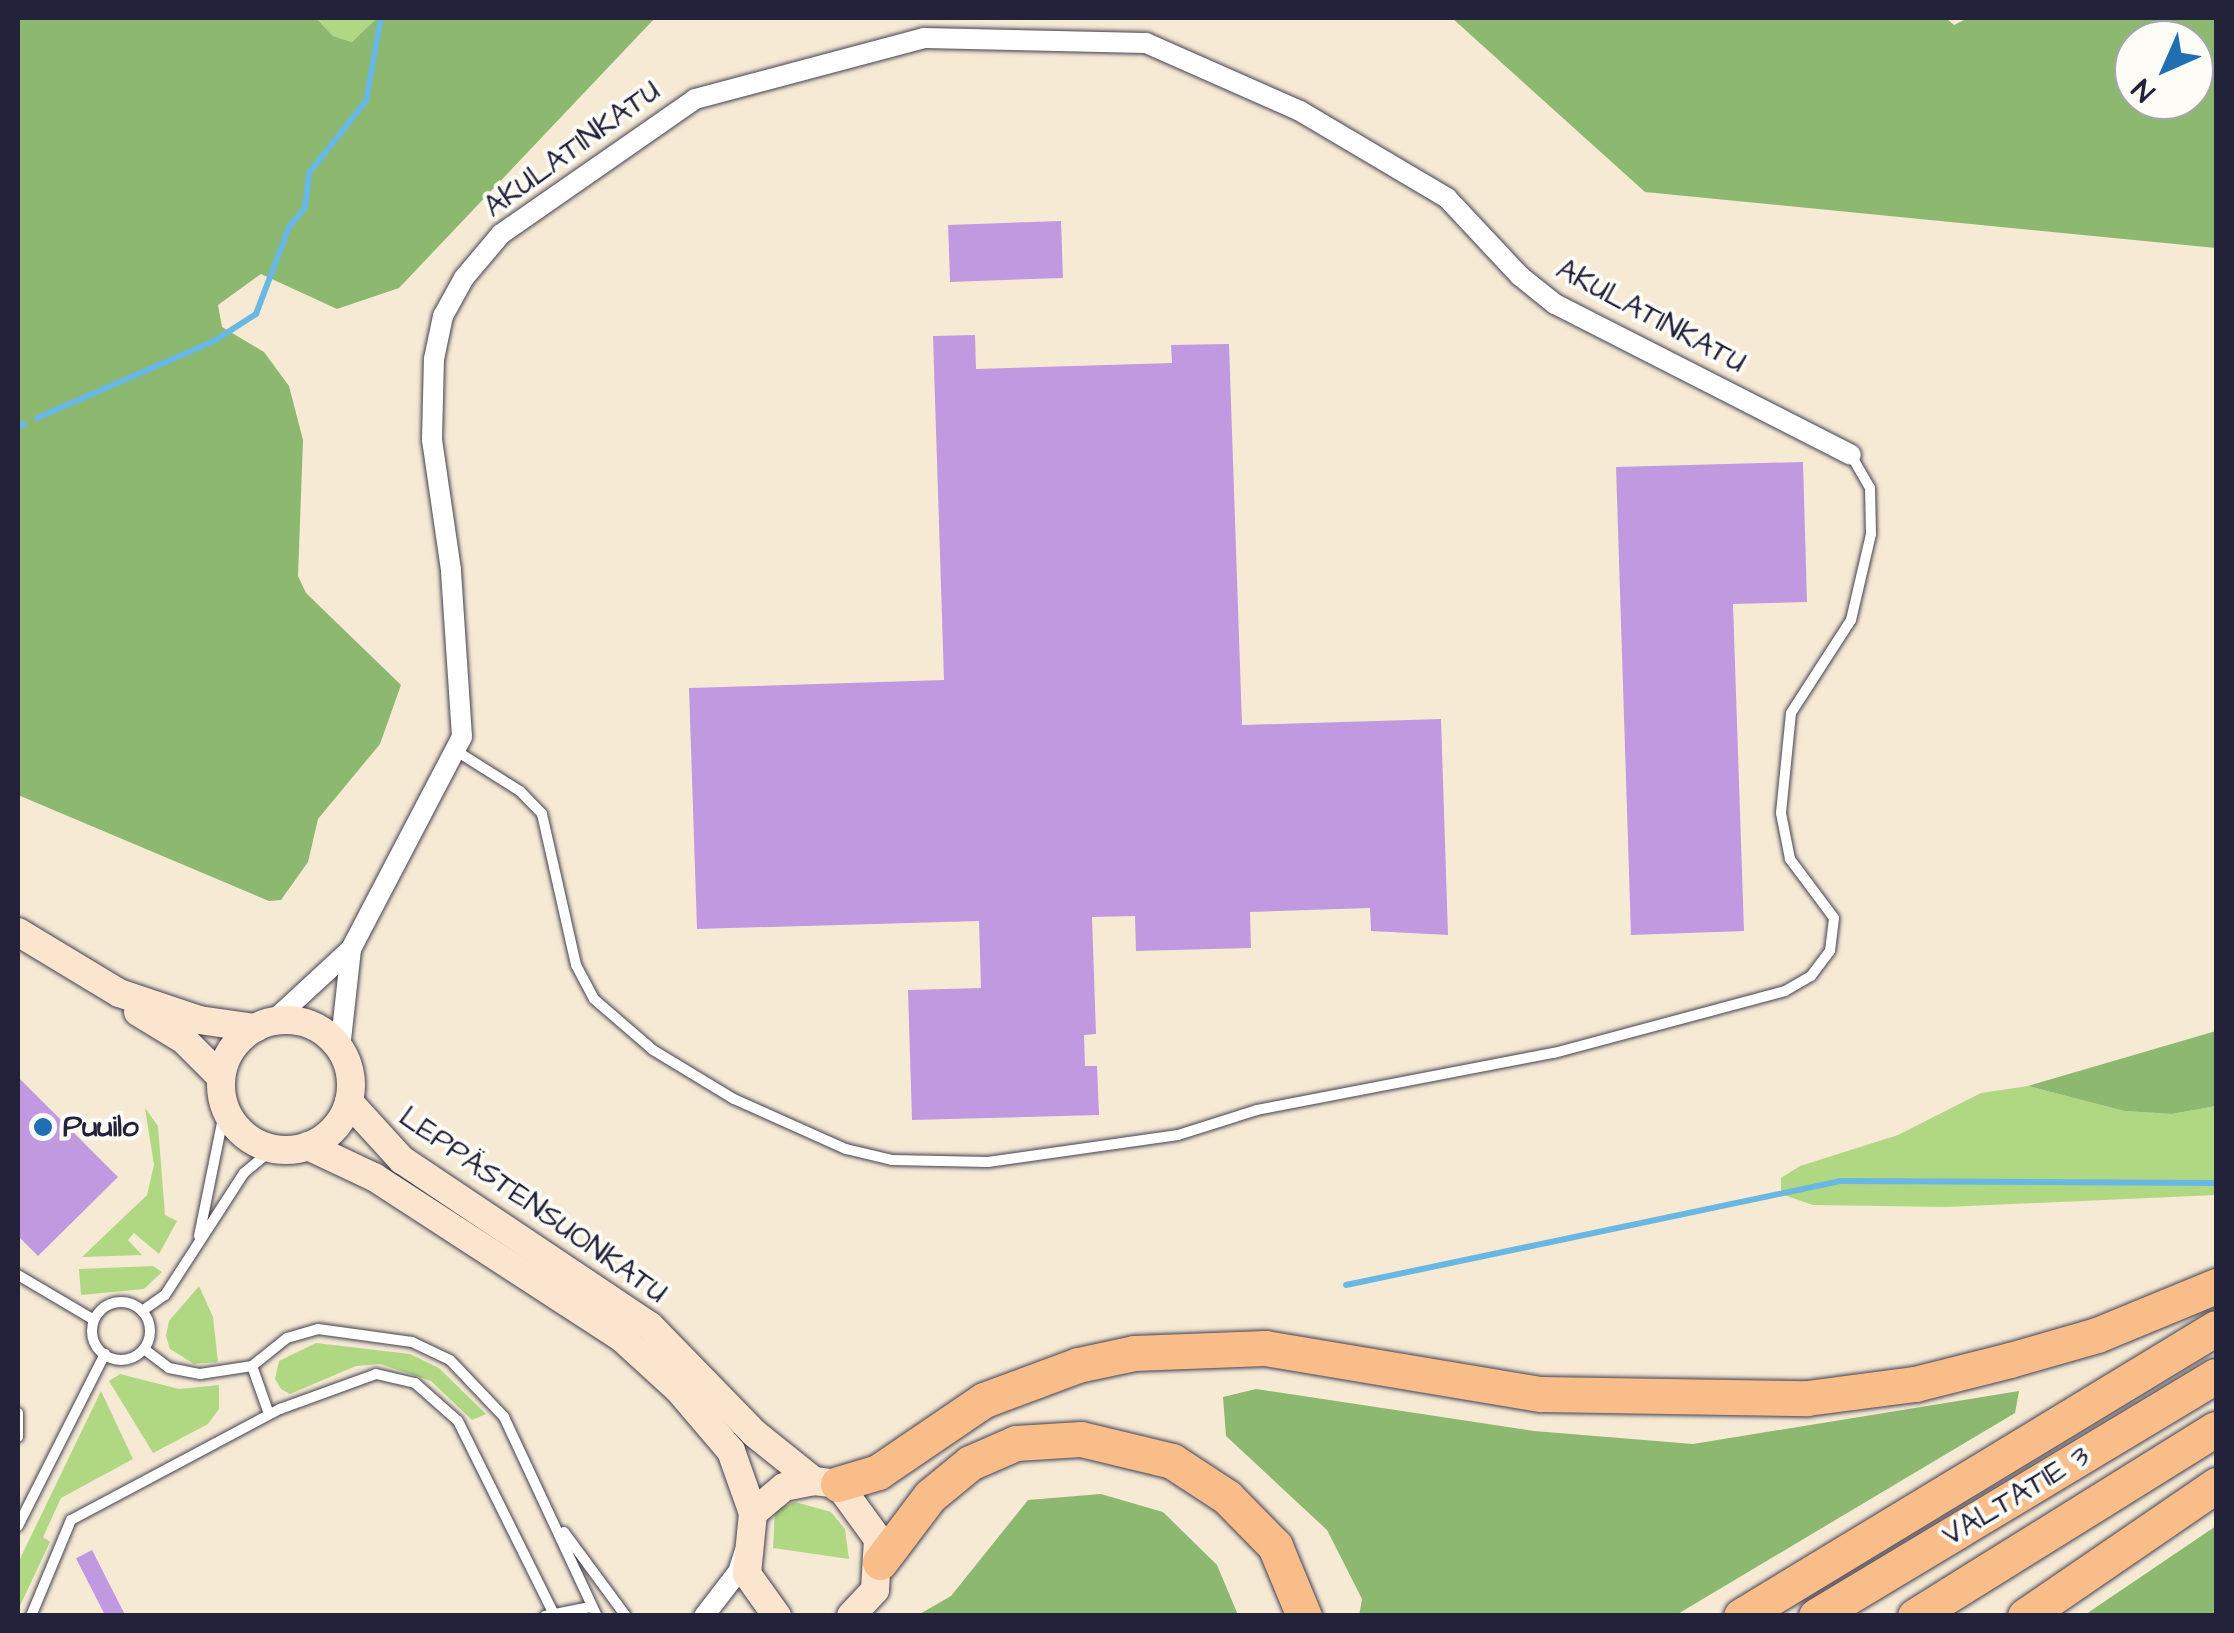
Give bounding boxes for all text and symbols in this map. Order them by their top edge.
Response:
north arrow [2114,20,2214,120]
text: N [2124,70,2164,110]
street label: AKULATINKATU [477,73,667,225]
street label: AKULATINKATU [1550,251,1752,381]
street label: LEPPÄSTENSUONKATU [392,1099,674,1311]
place label: Puuilo [63,1109,139,1145]
marker: Puuilo [32,1116,54,1138]
street label: VALTATIE 3 [1936,1438,2096,1554]

